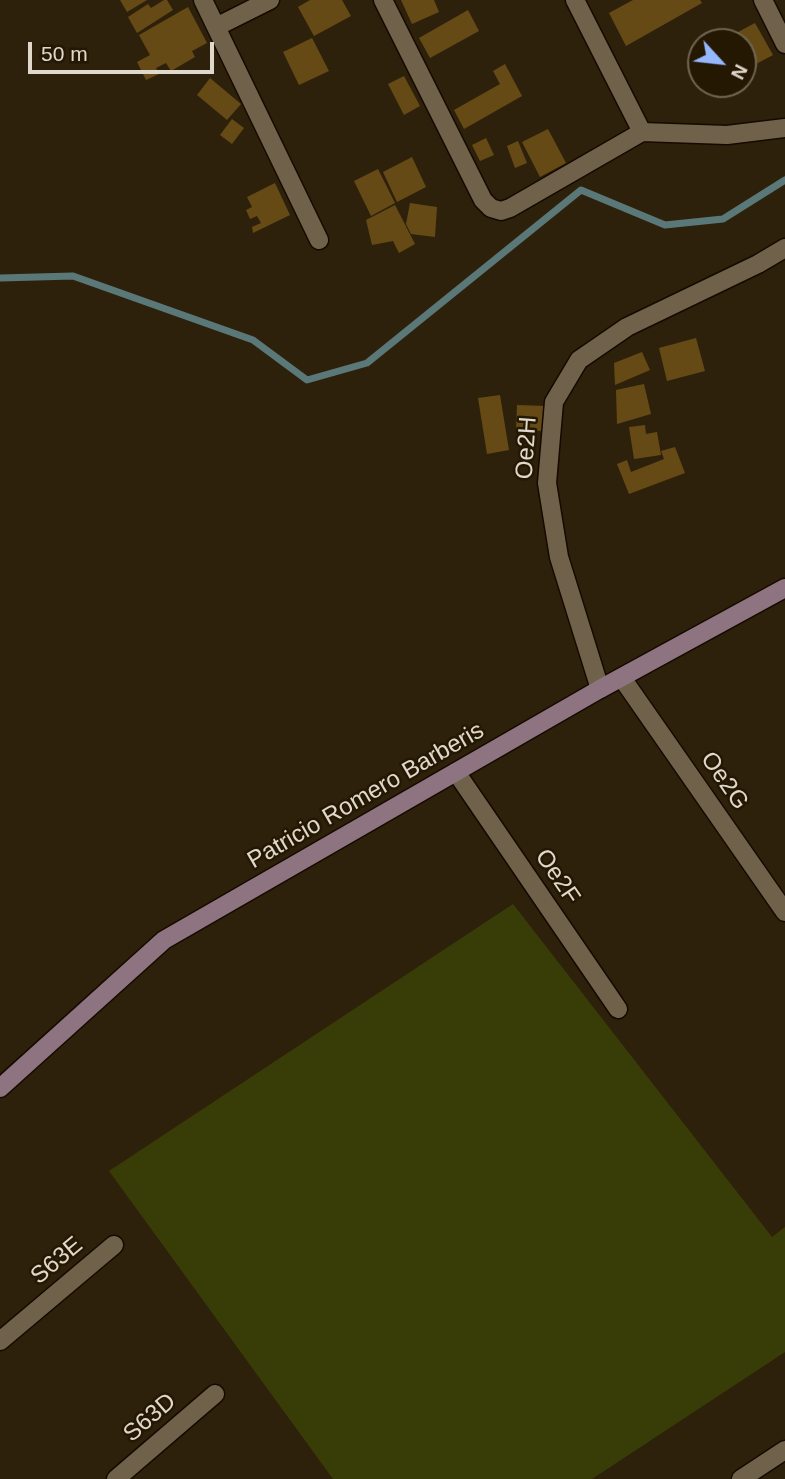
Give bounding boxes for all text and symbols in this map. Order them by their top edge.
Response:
scale bar [32,28,217,72]
north arrow [687,28,757,98]
text: 50 m [41,42,88,65]
text: N [727,61,752,83]
street label: Oe2H [510,416,544,480]
street label: Patricio Romero Barberis [243,717,489,875]
street label: Oe2G [694,747,754,815]
street label: Oe2F [528,844,586,910]
street label: S63E [25,1231,89,1291]
street label: S63D [118,1387,182,1449]

